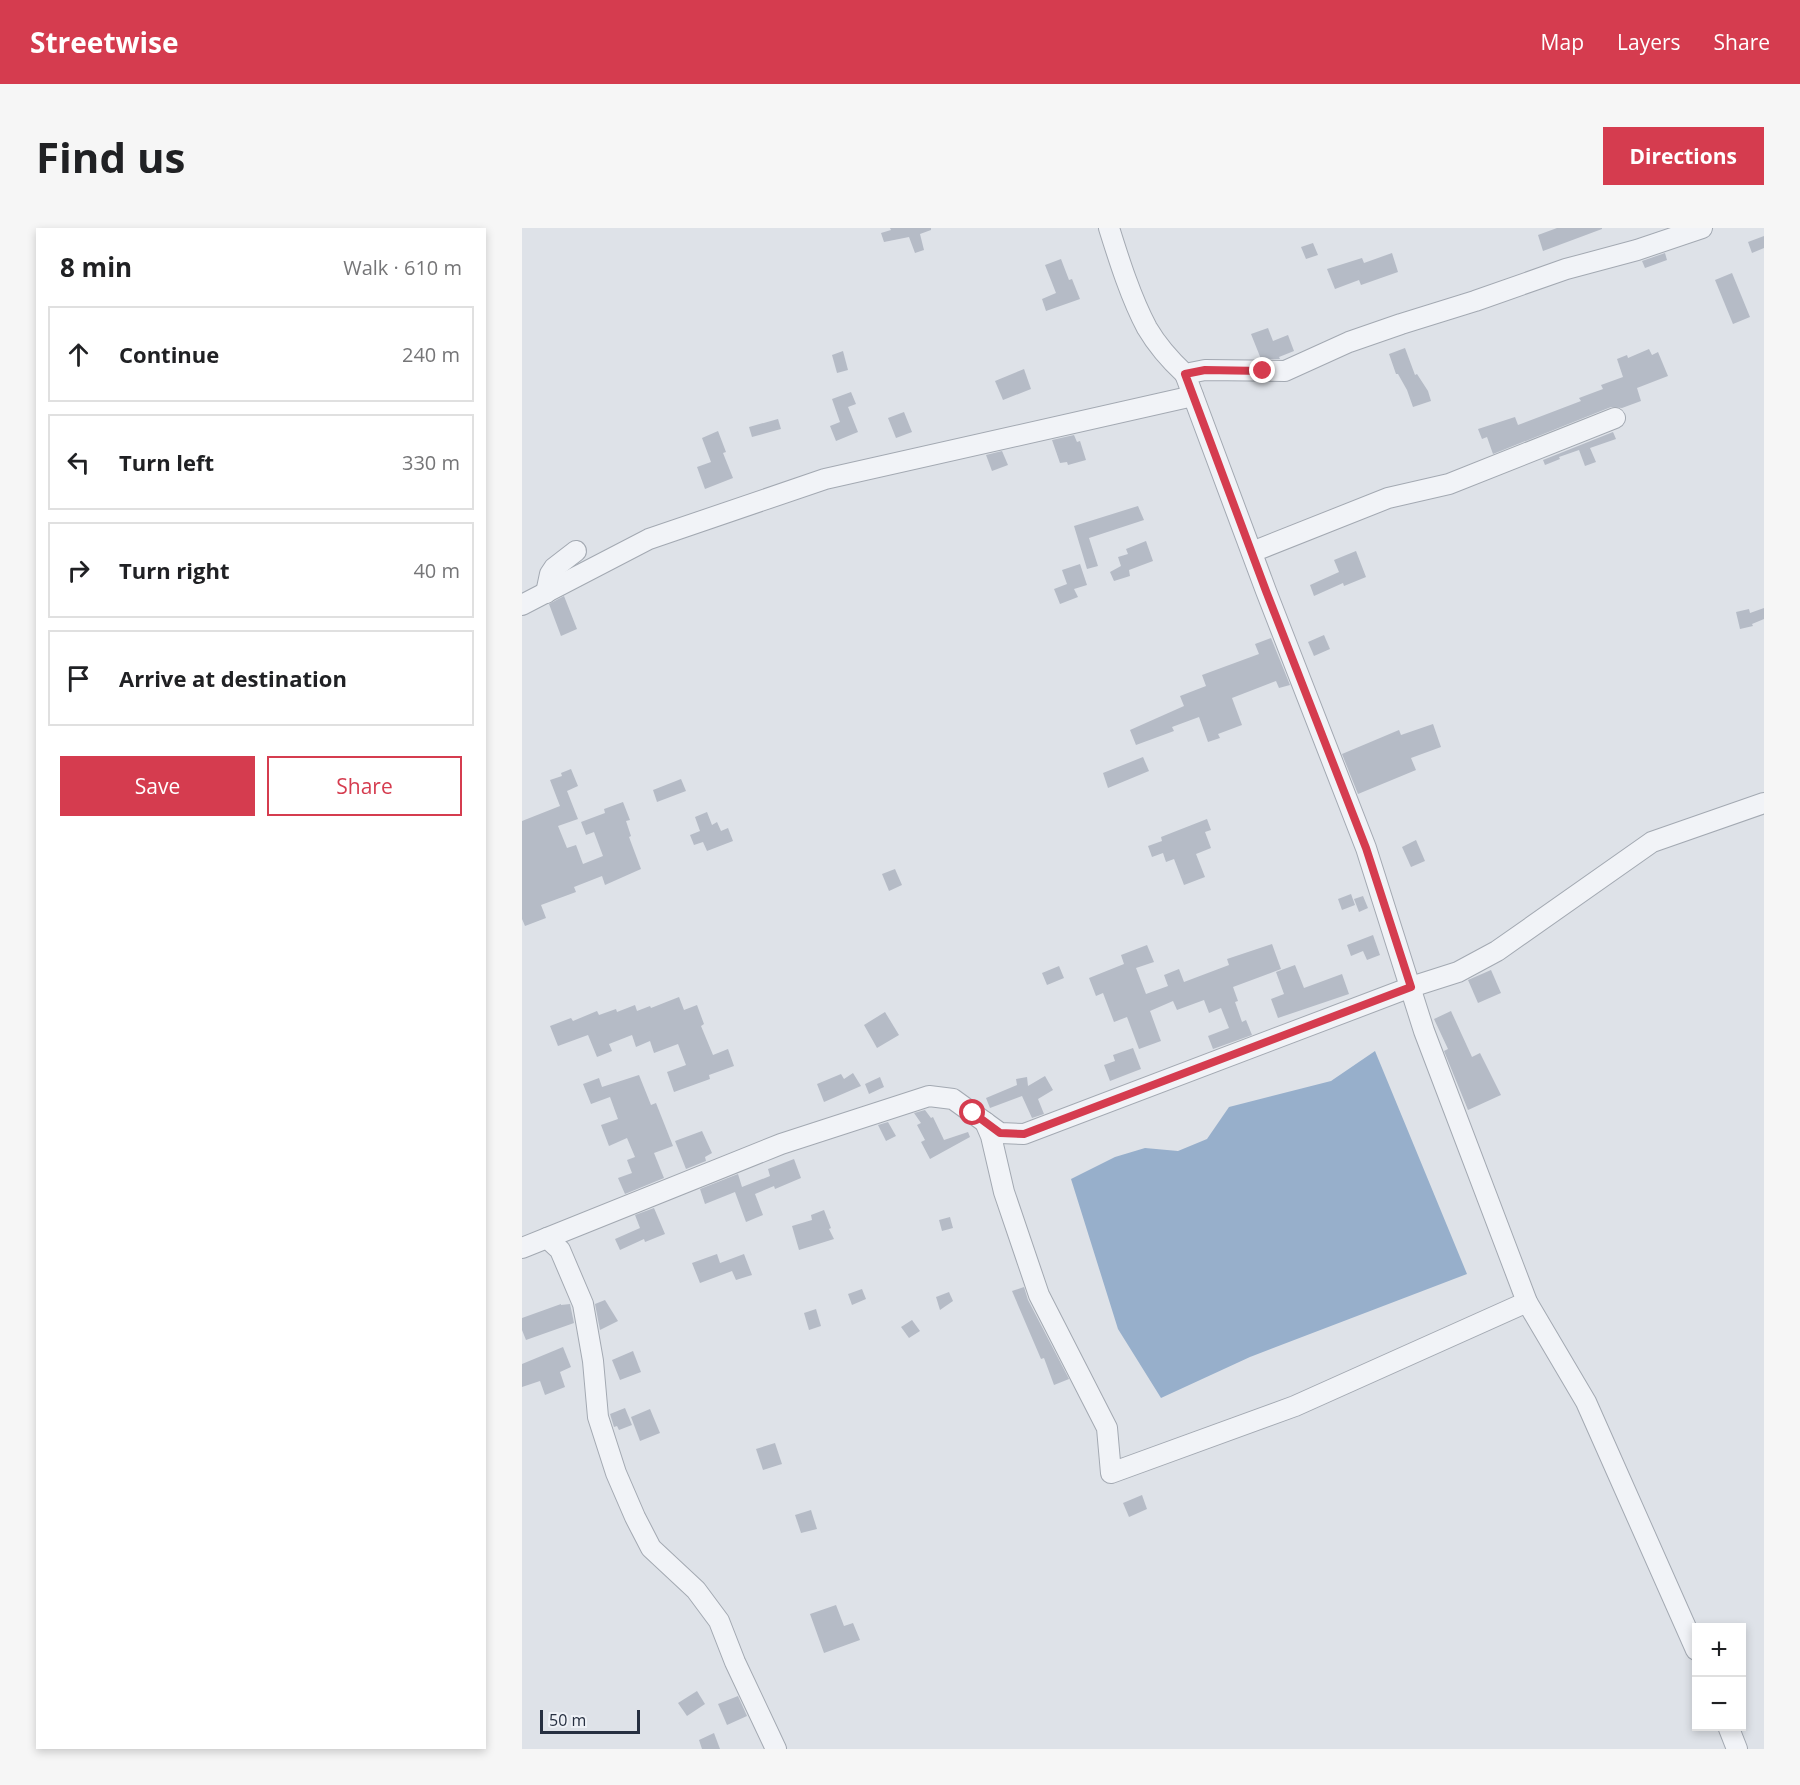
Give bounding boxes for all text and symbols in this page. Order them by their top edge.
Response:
text: Streetwise [30,23,179,61]
text: Map [1541,28,1584,56]
text: Layers [1617,28,1681,56]
text: Share [1714,28,1770,56]
button: Directions [1603,127,1764,185]
text: Find us [36,128,185,185]
text: 8 min [60,249,132,285]
text: Walk · 610 m [343,254,462,281]
icon: ahead [62,338,95,371]
text: Continue [119,339,219,369]
text: 240 m [402,341,460,368]
route end [1249,357,1275,383]
icon: left [62,446,95,479]
text: Turn left [119,447,214,477]
text: 330 m [402,449,460,476]
icon: right [62,554,95,587]
text: Turn right [119,555,230,585]
text: 40 m [413,557,460,584]
icon: arrive [62,662,95,695]
text: Arrive at destination [119,663,347,693]
button: Save [60,756,255,816]
button: Share [267,756,462,816]
route start [959,1099,985,1125]
map controls [1692,1623,1746,1731]
button: + [1692,1623,1746,1677]
button: − [1692,1677,1746,1731]
scale bar [540,1707,640,1734]
text: 50 m [549,1709,586,1731]

